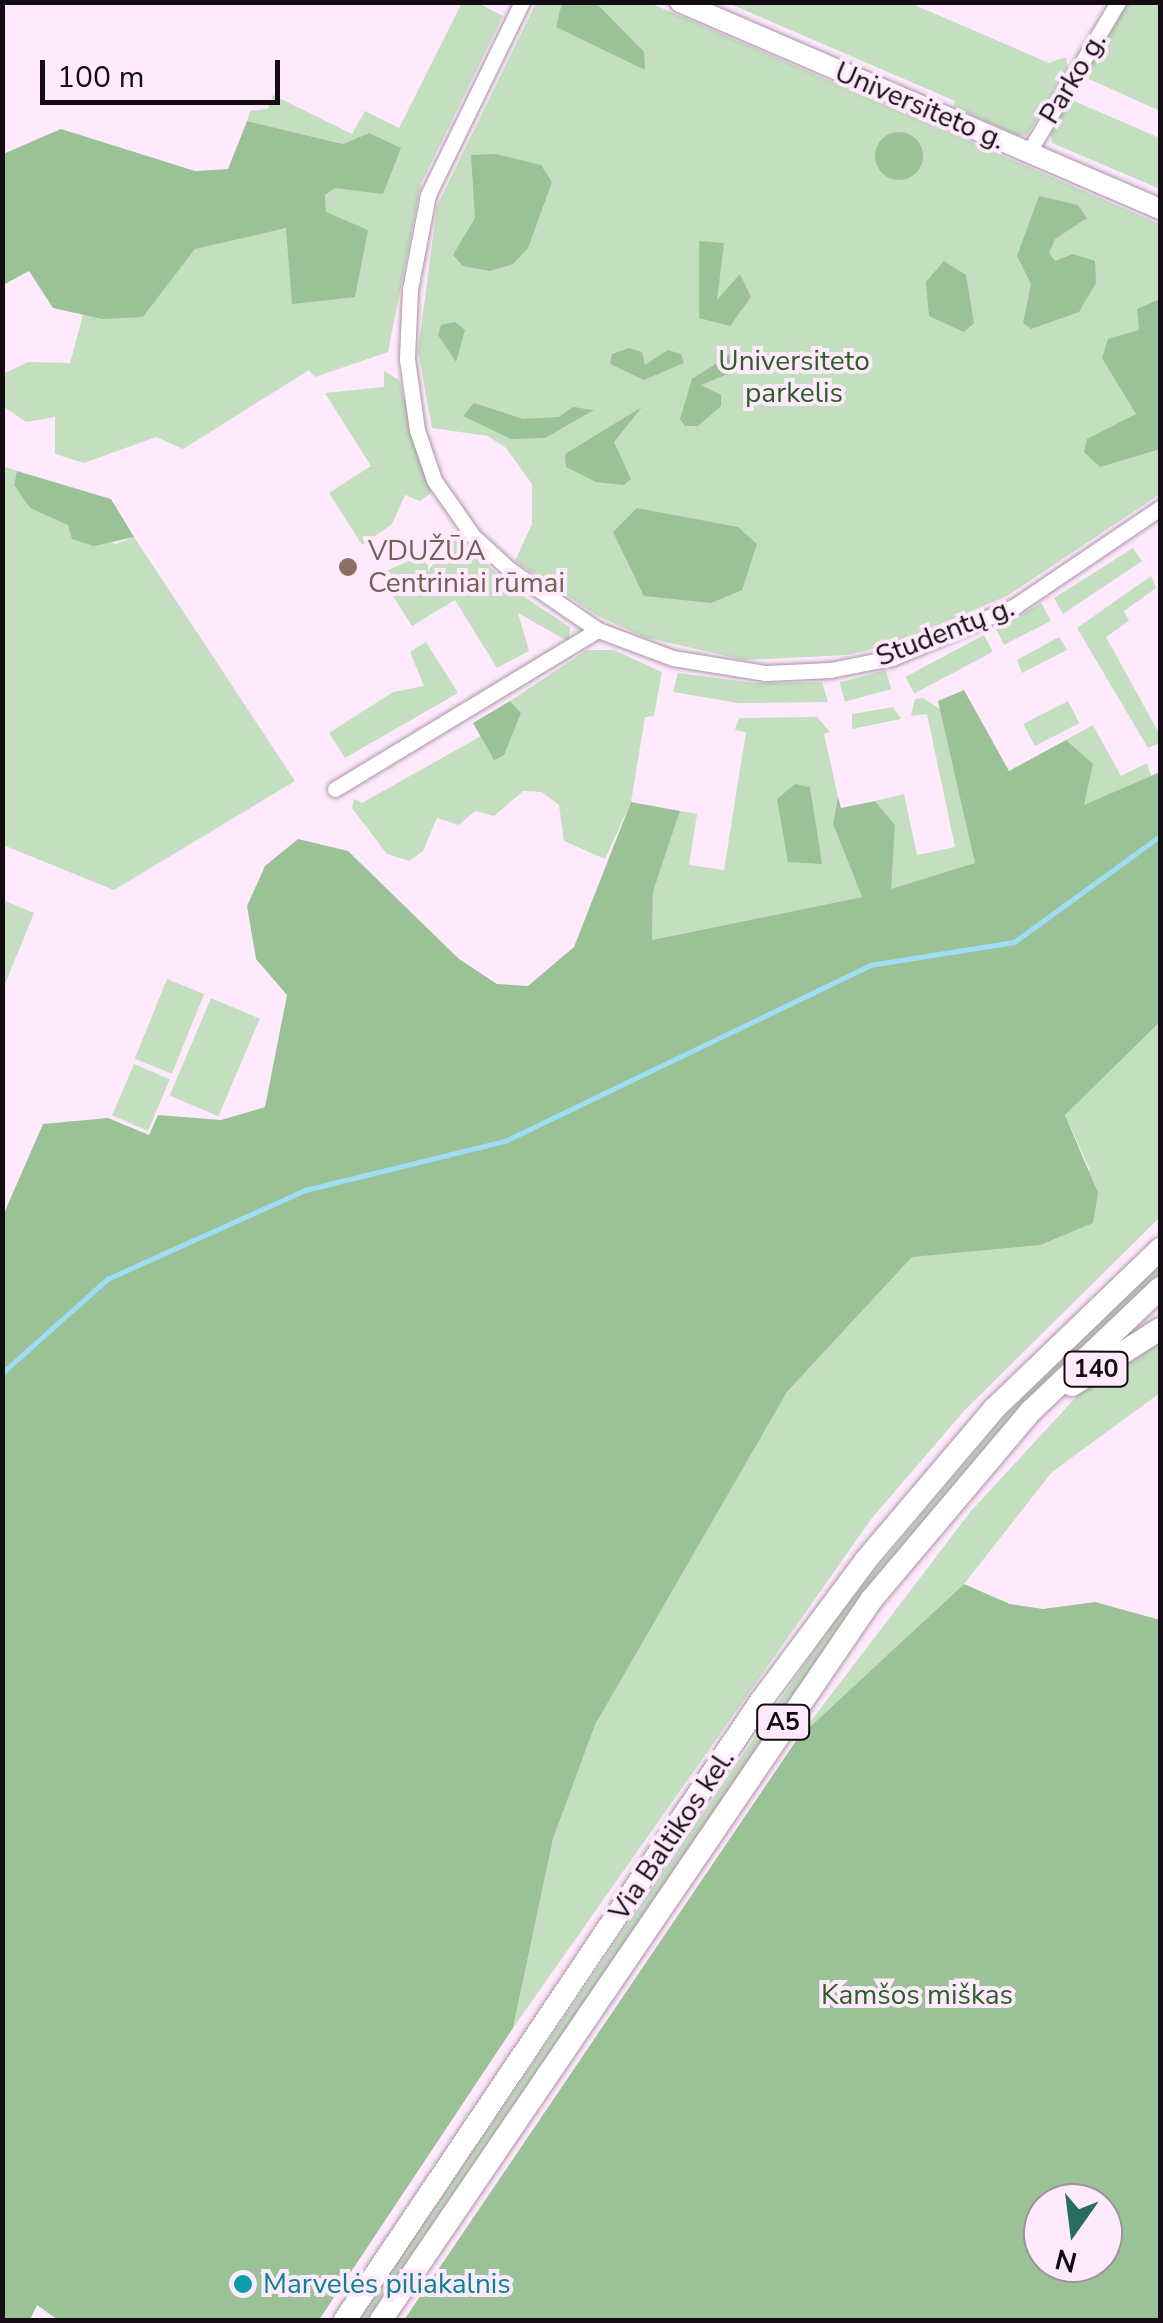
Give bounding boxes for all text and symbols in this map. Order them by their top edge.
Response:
street label: Parko g. [1033,26,1113,130]
scale bar [45,40,285,102]
street label: Universiteto g. [830,55,1010,157]
text: 100 m [57,57,144,98]
park label: Universiteto parkelis [718,344,870,410]
place label: VDUŽŪA Centriniai rūmai [368,534,565,600]
marker: VDUŽŪA Centriniai rūmai [337,556,359,578]
street label: Studentų g. [871,590,1019,674]
road number: 140 [1064,1349,1128,1389]
road number: A5 [756,1702,810,1742]
street label: Via Baltikos kel. [602,1743,742,1927]
park label: Kamšos miškas [821,1978,1013,2012]
north arrow [1023,2183,1123,2283]
text: N [1051,2239,1081,2281]
place label: Marvelės piliakalnis [263,2267,511,2301]
marker: Marvelės piliakalnis [232,2273,254,2295]

